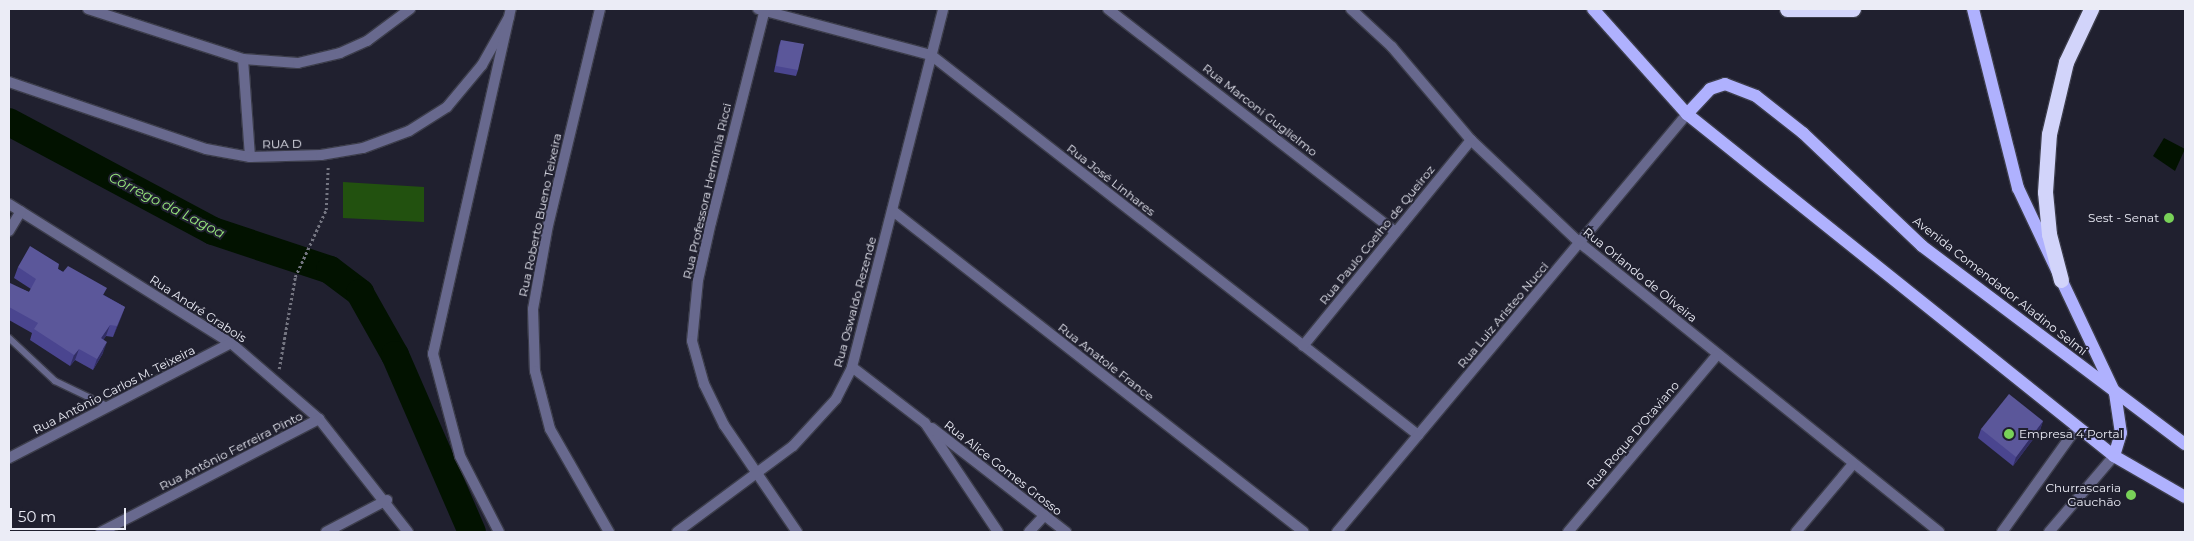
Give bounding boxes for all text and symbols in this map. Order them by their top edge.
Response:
street label: Rua Marconi Guglielmo [1200,61,1320,159]
street label: Rua Professora Hermínia Ricci [680,102,734,280]
street label: Rua Roberto Bueno Teixeira [516,132,564,298]
street label: RUA D [262,136,302,152]
street label: Rua José Linhares [1064,141,1158,219]
street label: Rua Paulo Coelho de Queiroz [1316,163,1438,307]
water label: Córrego da Lagoa [106,168,228,242]
place label: Sest - Senat [2088,211,2159,225]
marker: Sest - Senat [2163,212,2175,224]
street label: Avenida Comendador Aladino Selmi [1910,213,2090,359]
street label: Rua Orlando de Oliveira [1580,225,1700,325]
street label: Rua Oswaldo Rezende [831,235,879,369]
street label: Rua Luiz Aristeo Nucci [1454,259,1552,371]
street label: Rua André Grabois [147,272,249,346]
street label: Rua Anatole France [1055,320,1157,404]
street label: Rua Antônio Carlos M. Teixeira [31,343,197,437]
street label: Rua Roque D'Otaviano [1584,378,1682,492]
street label: Rua Antônio Ferreira Pinto [157,408,305,494]
street label: Rua Alice Gomes Grosso [941,418,1065,518]
place label: Empresa 4 Portal [2019,427,2123,441]
marker: Empresa 4 Portal [2003,428,2015,440]
place label: Churrascaria Gauchão [2045,481,2121,509]
marker: Churrascaria Gauchão [2125,489,2137,501]
scale bar [12,498,129,530]
text: 50 m [18,507,56,526]

